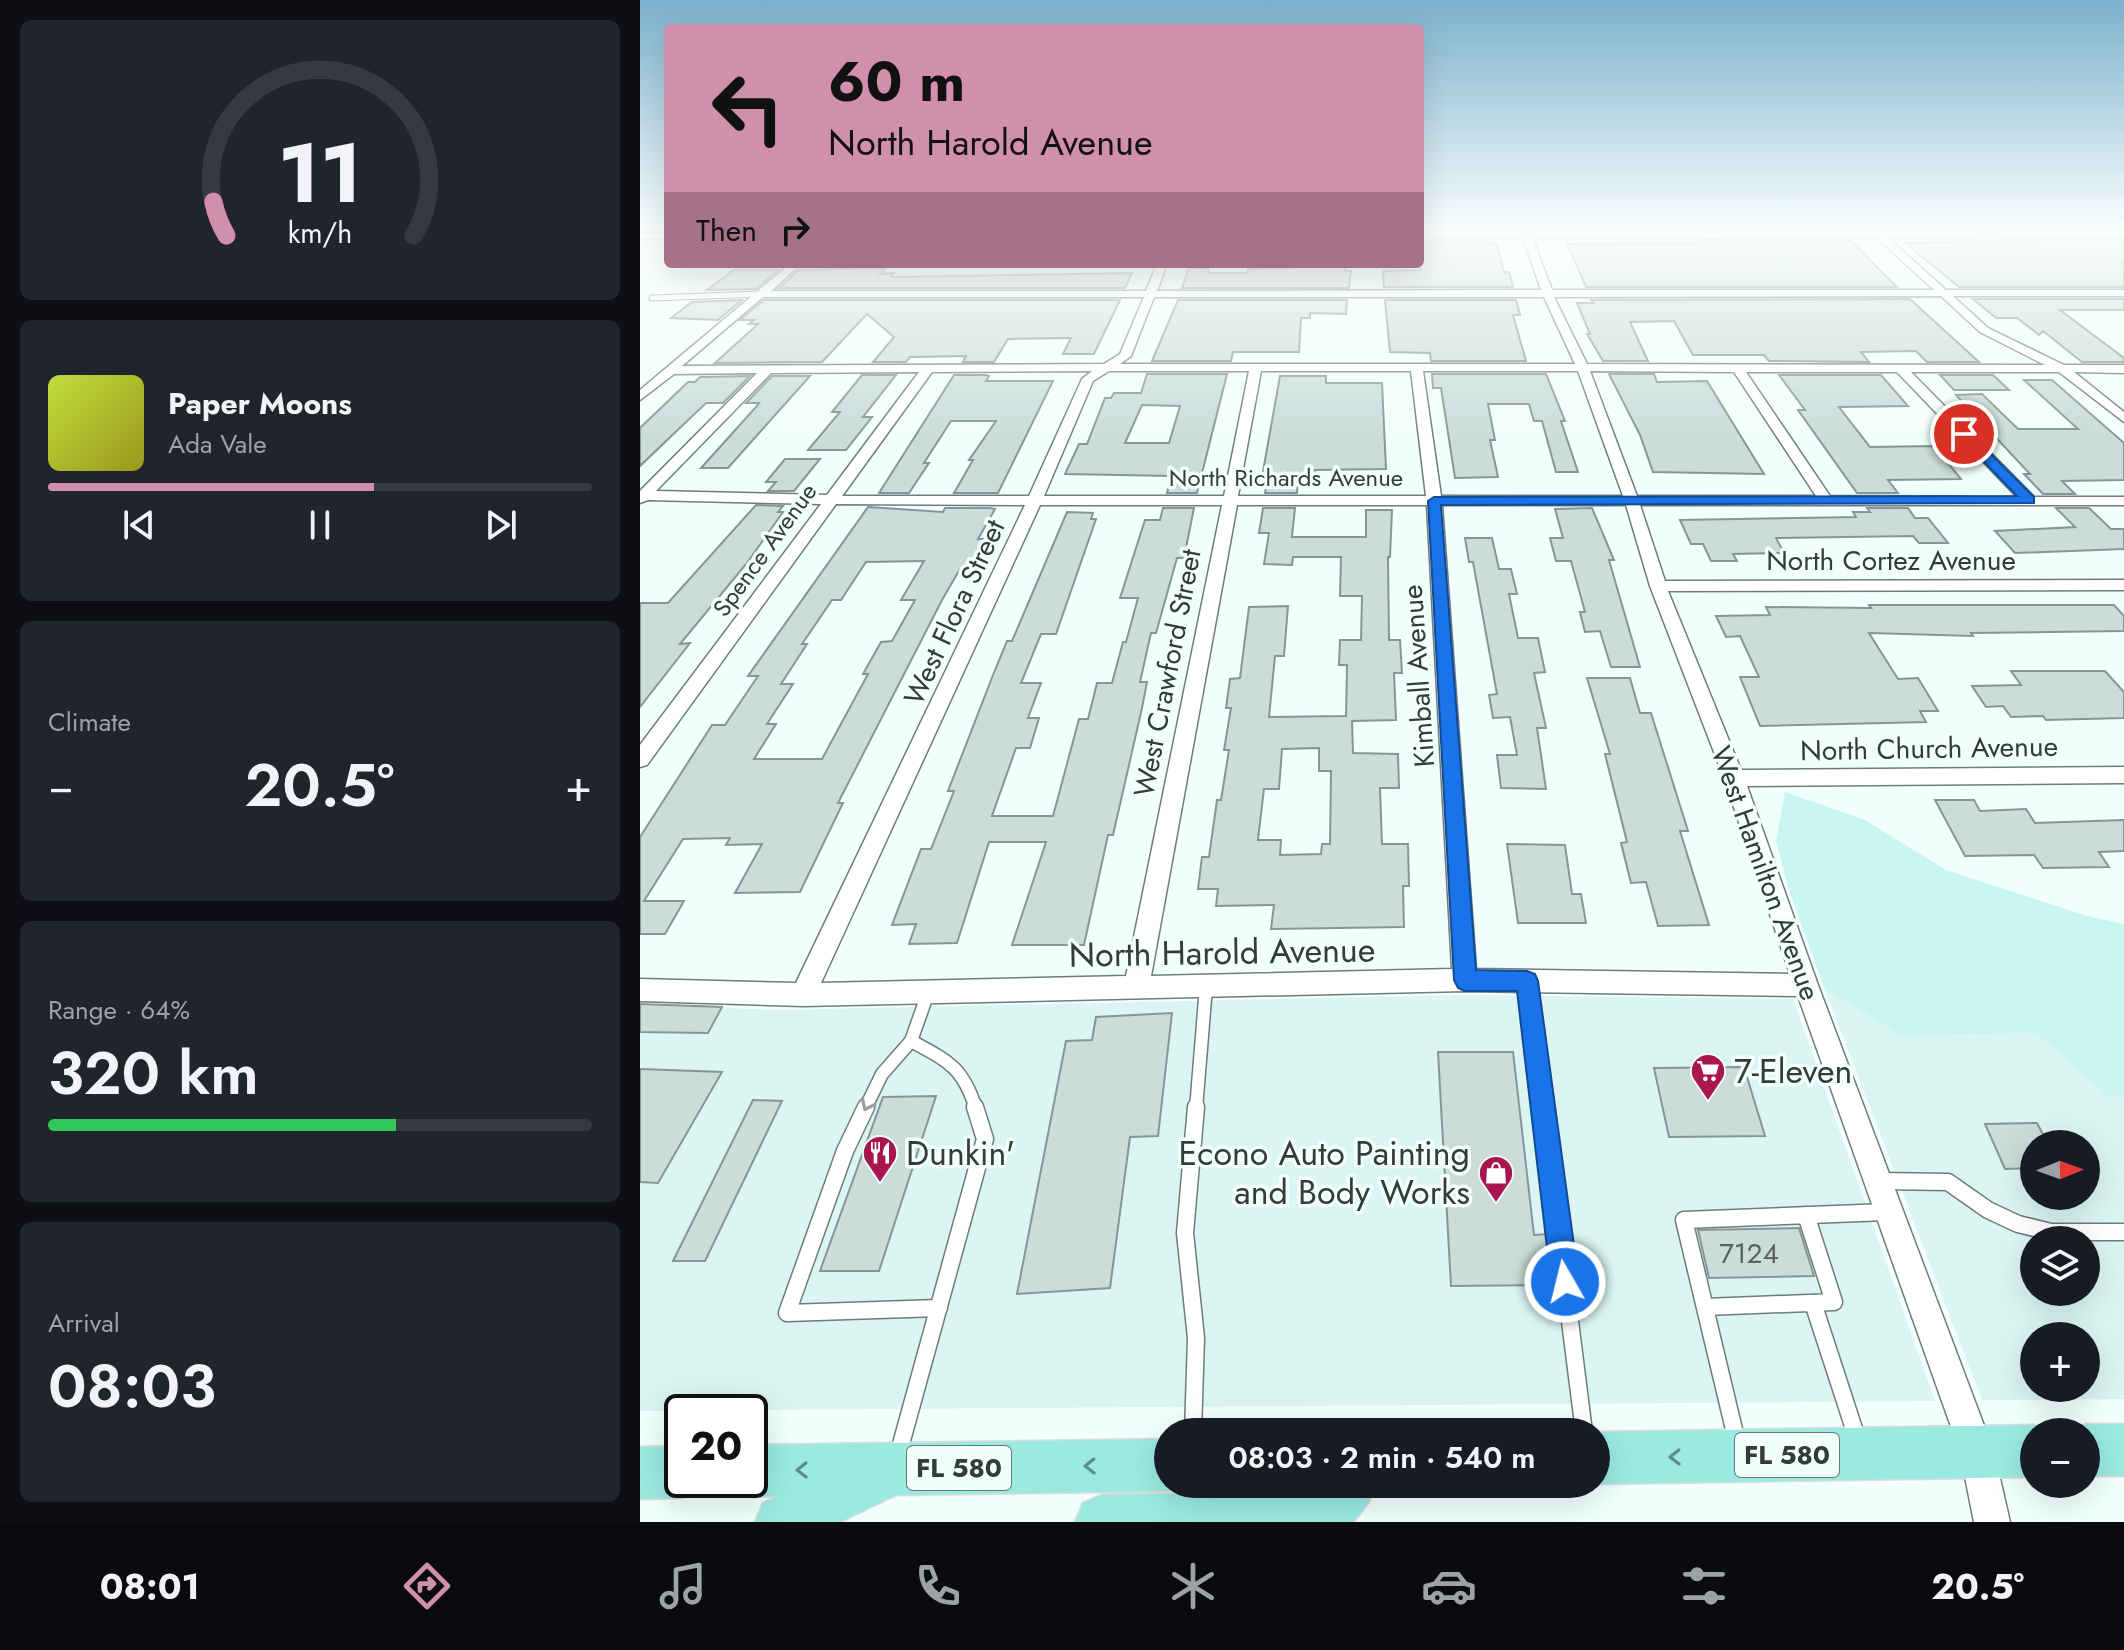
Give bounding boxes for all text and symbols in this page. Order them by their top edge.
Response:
text: 60 m [828,41,965,122]
icon: left [696,56,800,160]
text: 11 [278,113,362,233]
text: North Harold Avenue [828,116,1153,168]
icon: right [773,208,817,252]
text: Then [696,209,757,252]
text: km/h [288,212,352,254]
text: Paper Moons [168,382,352,425]
pin [1930,400,1998,468]
icon: arrive [1942,412,1986,456]
text: Ada Vale [168,425,267,463]
street label: North Richards Avenue [1169,460,1403,495]
street label: Spence Avenue [704,476,825,624]
icon: previous [117,503,161,547]
icon: pause [298,503,342,547]
icon: next [479,503,523,547]
street label: West Flora Street [894,513,1015,712]
street label: North Cortez Avenue [1766,540,2016,581]
street label: West Crawford Street [1123,545,1212,800]
street label: Kimball Avenue [1392,583,1445,769]
text: Climate [48,703,131,741]
street label: North Church Avenue [1800,726,2058,771]
street label: West Hamilton Avenue [1700,740,1831,1006]
text: 20.5° [245,742,394,829]
text: − [48,754,74,818]
text: + [565,754,592,818]
street label: North Harold Avenue [1068,925,1376,980]
text: Range · 64% [48,991,190,1029]
text: 320 km [48,1030,259,1117]
place label: 7-Eleven [1734,1047,1852,1096]
supermarket icon: 7-Eleven [1689,1052,1727,1102]
one-way arrow [861,1096,877,1111]
place label: Dunkin' [906,1129,1015,1178]
place label: Econo Auto Painting and Body Works [1178,1129,1470,1217]
north arrow [2020,1130,2100,1210]
map controls [2020,1130,2100,1498]
restaurant icon: Dunkin' [861,1134,899,1184]
shop icon: Econo Auto Painting and Body Works [1477,1154,1515,1204]
button: layers [2020,1226,2100,1306]
house number: 7124 [1719,1233,1779,1274]
position arrow [1523,1240,1607,1324]
text: Arrival [48,1304,120,1342]
button: + [2020,1322,2100,1402]
text: 08:03 [48,1343,216,1430]
speed limit sign: 20 [664,1394,768,1498]
button: − [2020,1418,2100,1498]
road number: FL 580 [1735,1433,1839,1477]
text: 08:03 · 2 min · 540 m [1229,1436,1535,1479]
road number: FL 580 [907,1446,1011,1490]
one-way arrow [1668,1448,1681,1466]
one-way arrow [1083,1457,1096,1475]
one-way arrow [795,1461,808,1479]
icon: directions [399,1558,455,1614]
icon: music [655,1558,711,1614]
icon: phone [910,1558,966,1614]
icon: climate [1165,1558,1221,1614]
icon: car [1421,1558,1477,1614]
icon: filters [1676,1558,1732,1614]
text: 08:01 [100,1560,200,1612]
text: 20.5° [1931,1560,2024,1612]

